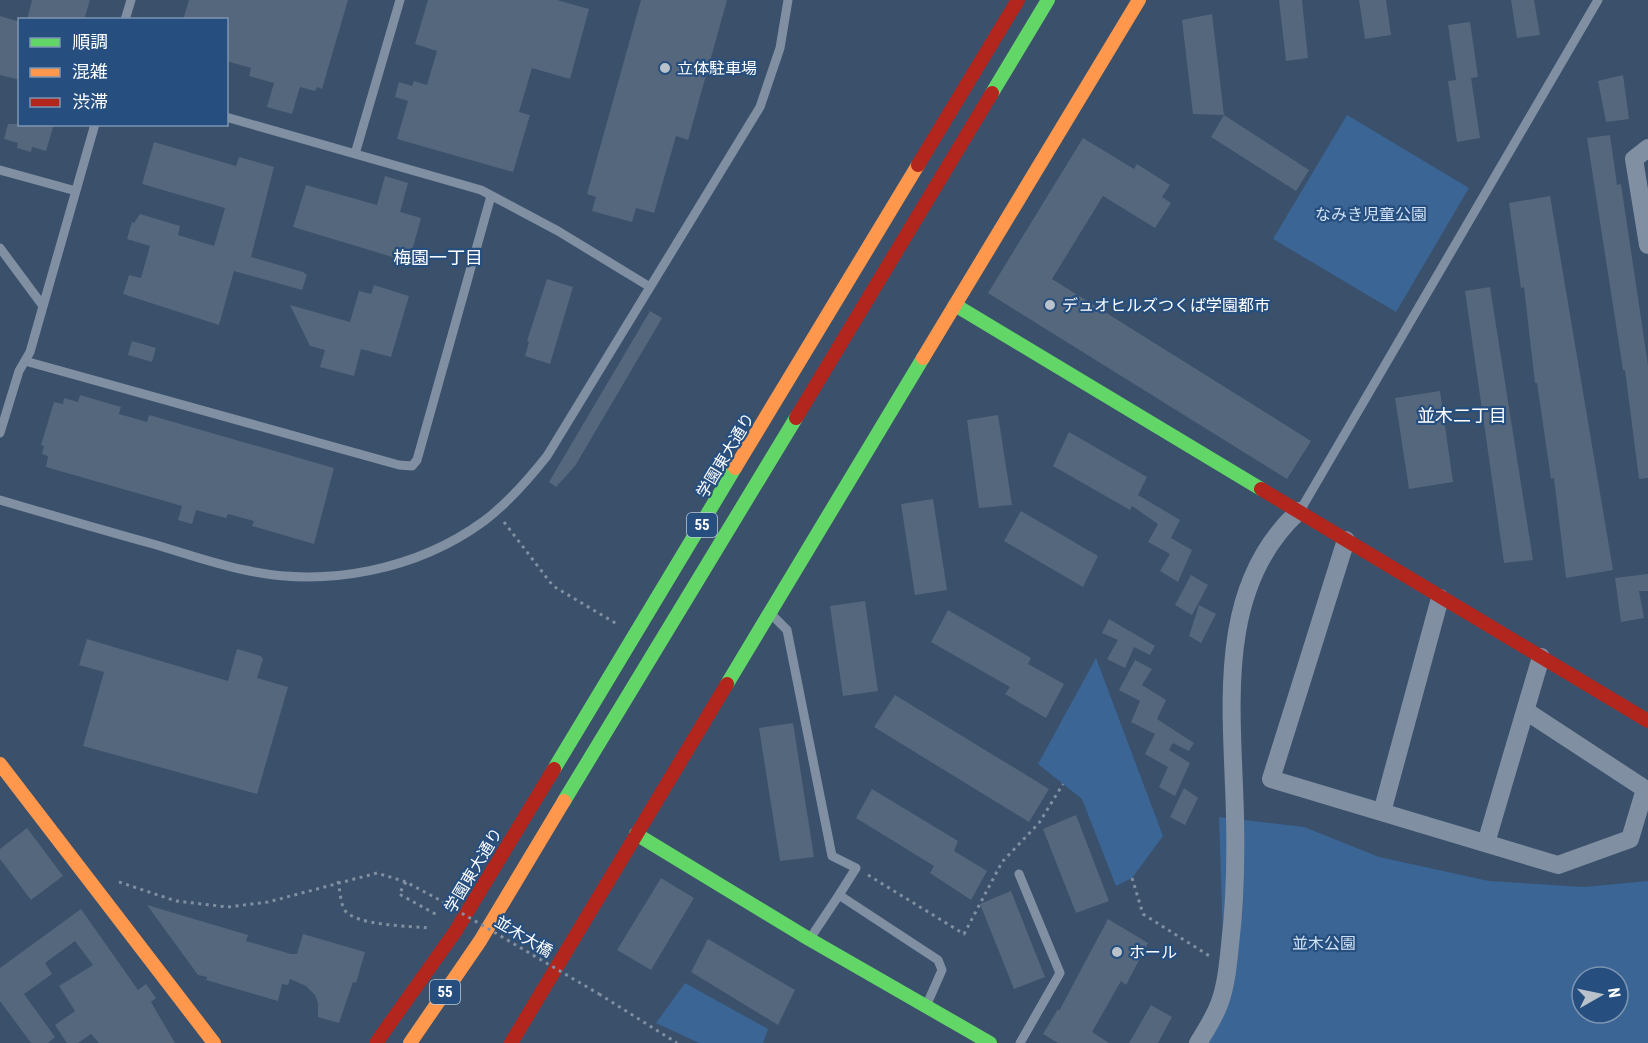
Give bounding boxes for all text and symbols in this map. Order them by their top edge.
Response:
legend [18,18,228,126]
text: 順調 [72,31,108,52]
place label: 立体駐車場 [677,59,757,78]
text: 混雑 [72,61,108,82]
marker: 立体駐車場 [658,61,672,75]
text: 渋滞 [72,91,108,112]
park label: なみき児童公園 [1315,205,1427,224]
district label: 梅園一丁目 [393,247,483,268]
place label: デュオヒルズつくば学園都市 [1062,296,1270,315]
marker: デュオヒルズつくば学園都市 [1043,298,1057,312]
district label: 並木二丁目 [1417,405,1507,426]
street label: 学園東大通り [693,409,758,501]
road number: 55 [687,513,717,537]
street label: 学園東大通り [441,824,506,916]
street label: 並木大橋 [491,912,556,961]
park label: 並木公園 [1292,934,1356,953]
place label: ホール [1129,943,1177,962]
marker: ホール [1110,945,1124,959]
north arrow [1570,965,1630,1025]
road number: 55 [430,980,460,1004]
text: N [1604,986,1624,999]

